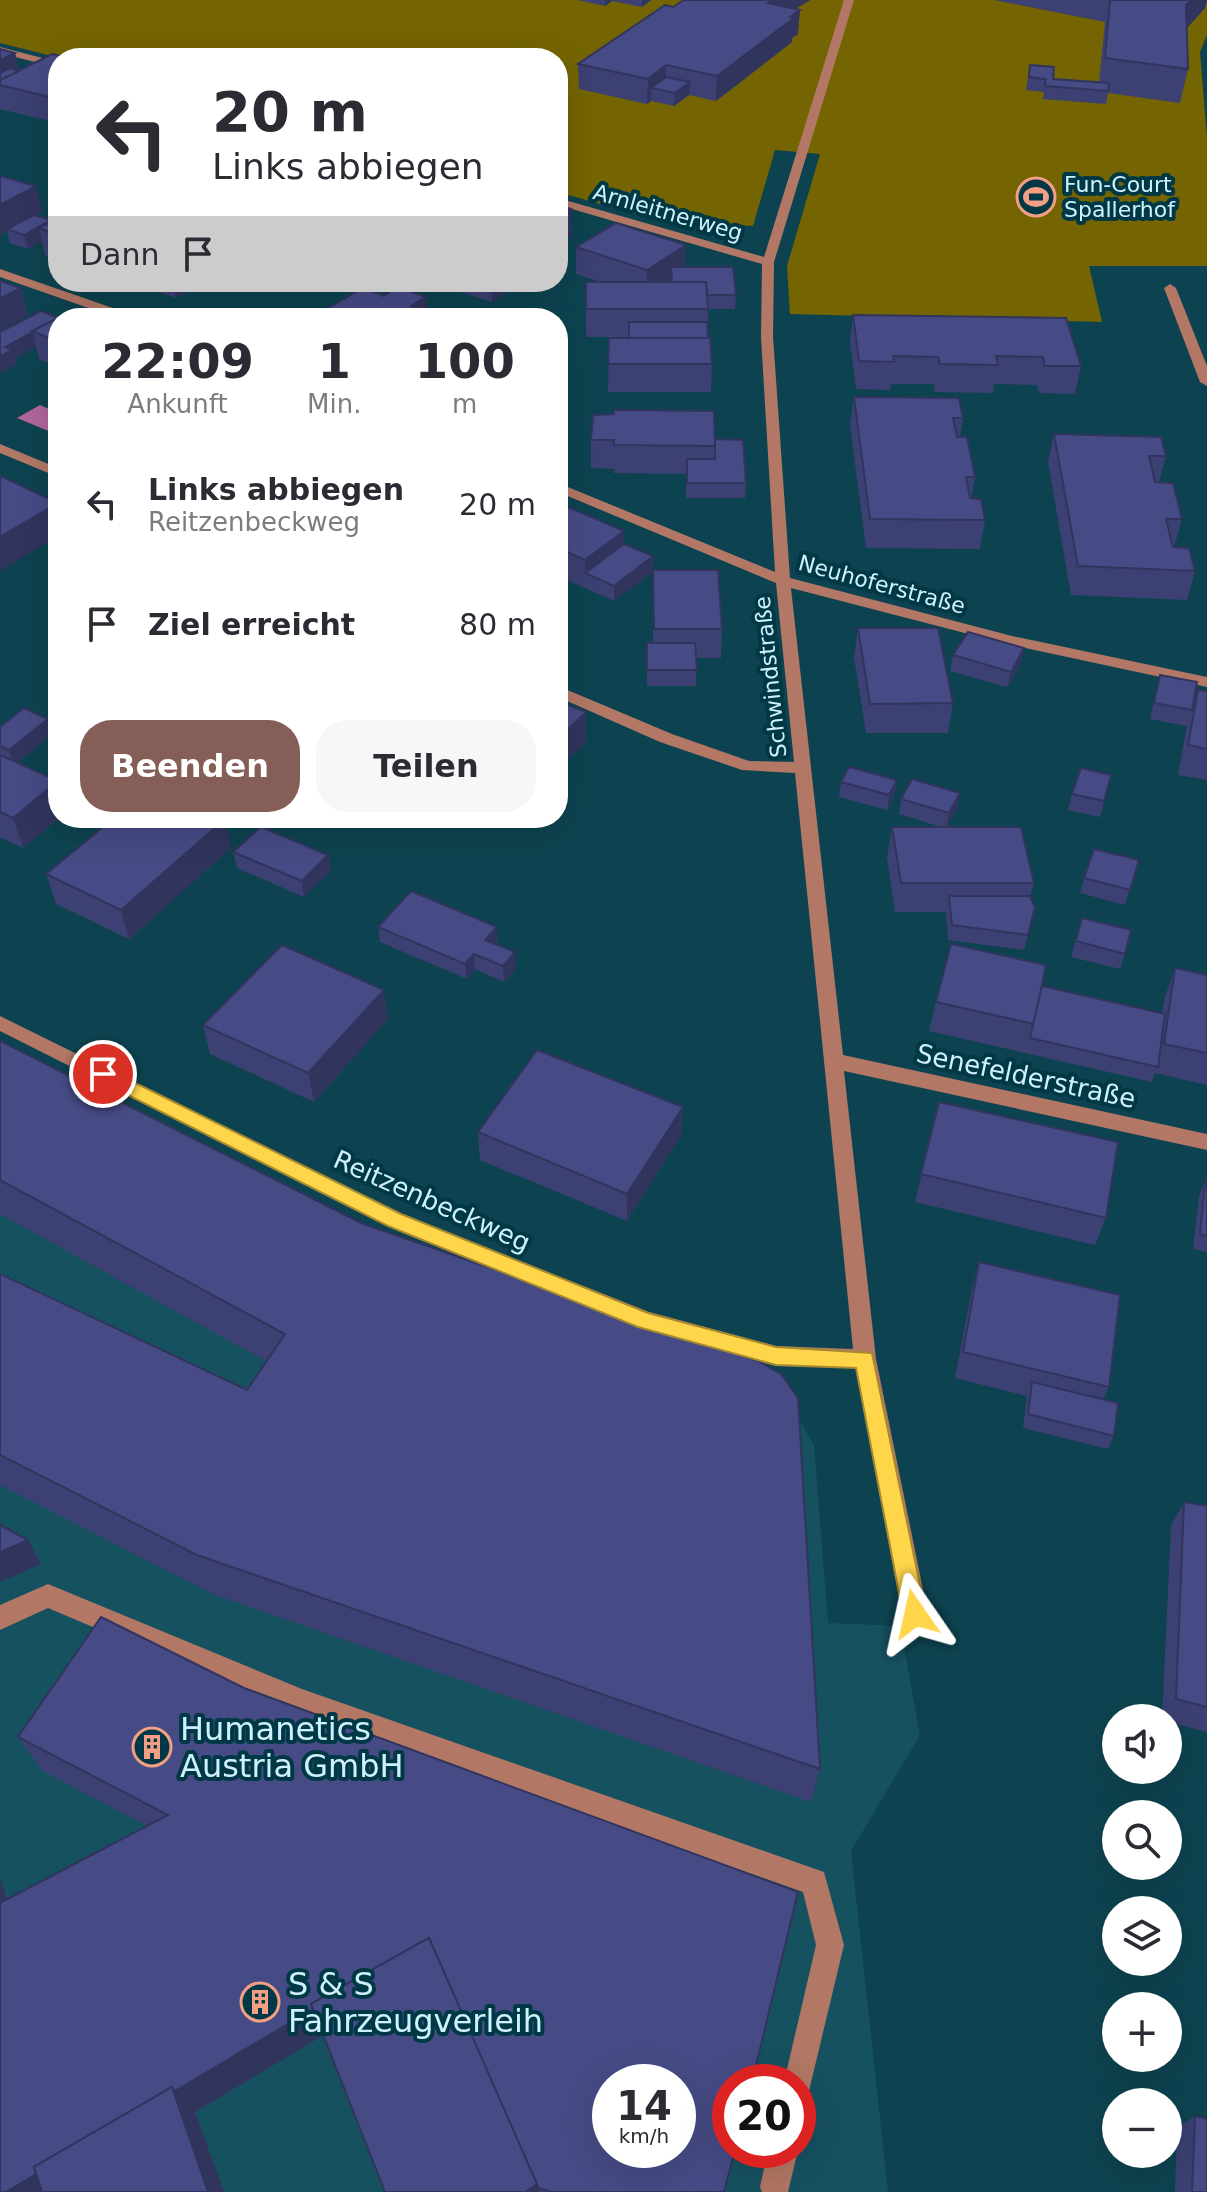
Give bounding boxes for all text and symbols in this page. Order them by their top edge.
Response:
text: 20 m [212,79,368,144]
icon: left [80,80,184,184]
text: Links abbiegen [212,146,484,187]
place label: Fun-Court Spallerhof [1064,172,1176,222]
sports icon: Fun-Court Spallerhof [1015,176,1057,218]
street label: Arnleitnerweg [590,179,745,246]
icon: arrive [176,232,220,276]
text: Dann [80,237,160,272]
text: 22:09 [101,333,254,389]
text: 1 [318,333,351,389]
text: 100 [415,333,515,389]
text: Ankunft [127,389,228,419]
text: Min. [307,389,361,419]
text: m [452,389,477,419]
text: Links abbiegen [148,472,404,507]
icon: left [80,482,124,526]
text: 20 m [459,487,536,522]
text: Reitzenbeckweg [148,507,360,537]
street label: Neuhoferstraße [796,550,968,619]
street label: Schwindstraße [750,595,791,759]
icon: arrive [80,602,124,646]
text: Ziel erreicht [148,607,355,642]
text: 80 m [459,607,536,642]
button: Beenden [80,720,300,812]
button: Teilen [316,720,536,812]
street label: Senefelderstraße [914,1038,1138,1114]
pin [69,1040,137,1108]
icon: arrive [81,1052,125,1096]
street label: Reitzenbeckweg [329,1144,535,1258]
position arrow [873,1572,957,1656]
map controls [1102,1704,1182,2168]
button: sound [1102,1704,1182,1784]
place label: Humanetics Austria GmbH [180,1710,404,1785]
building icon: Humanetics Austria GmbH [131,1726,173,1768]
button: search [1102,1800,1182,1880]
button: layers [1102,1896,1182,1976]
place label: S & S Fahrzeugverleih [288,1965,543,2040]
building icon: S & S Fahrzeugverleih [239,1981,281,2023]
button: + [1102,1992,1182,2072]
speed limit sign: 20 [712,2064,816,2168]
text: 14 [616,2083,672,2129]
button: − [1102,2088,1182,2168]
text: km/h [619,2124,669,2148]

